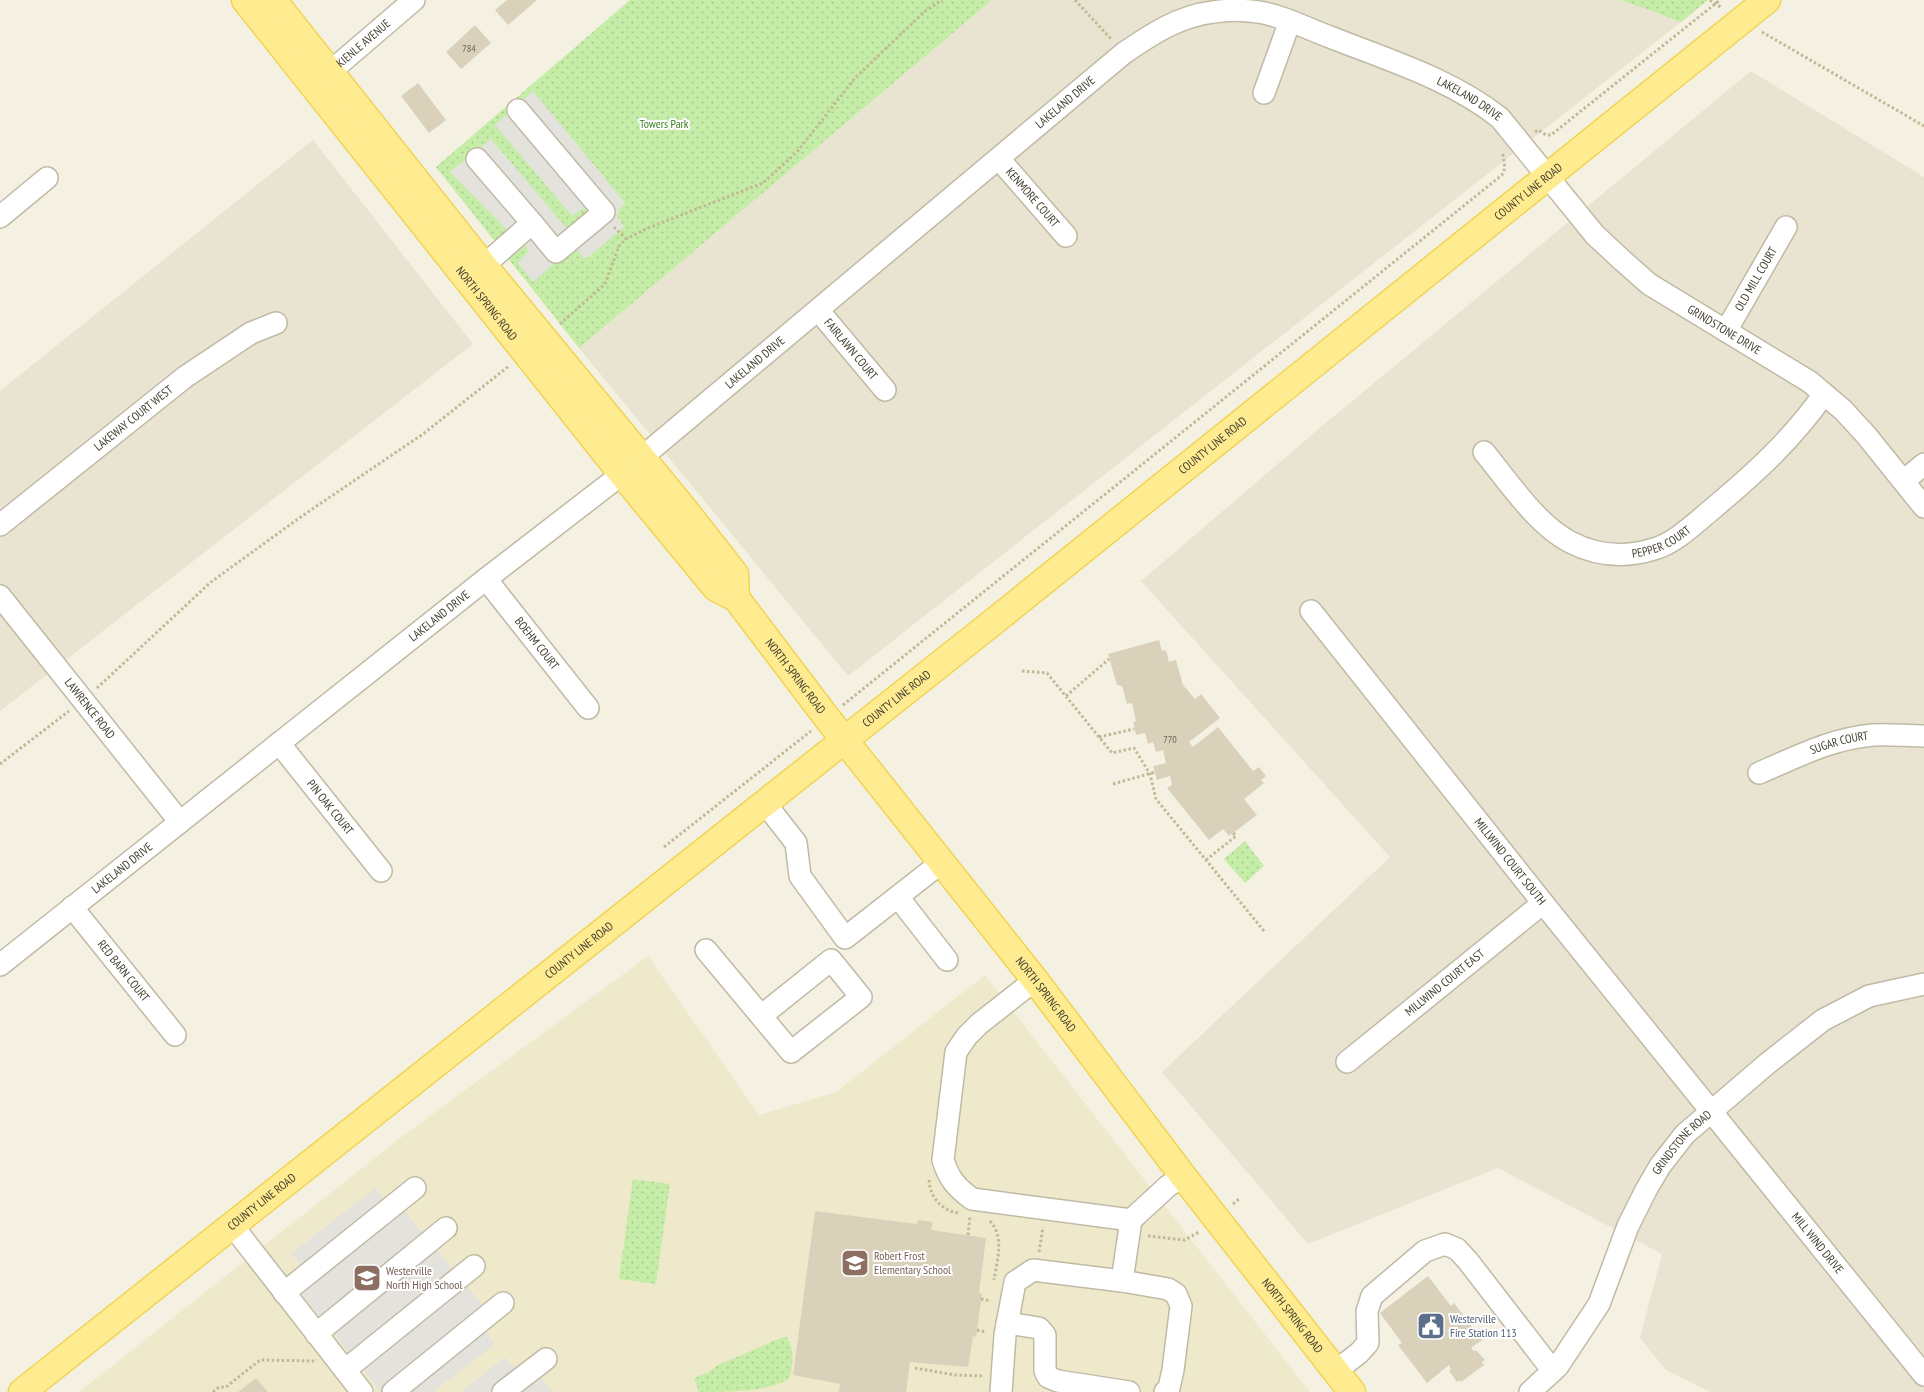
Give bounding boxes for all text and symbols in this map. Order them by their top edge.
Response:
street label: KIENLE AVENUE [333,16,393,70]
house number: 784 [462,42,476,55]
street label: LAKELAND DRIVE [1032,72,1098,131]
street label: LAKELAND DRIVE [1435,73,1505,124]
park label: Towers Park [640,116,689,131]
street label: COUNTY LINE ROAD [1491,160,1565,223]
street label: KENMORE COURT [1003,164,1063,230]
street label: OLD MILL COURT [1731,243,1780,314]
street label: NORTH SPRING ROAD [453,263,521,343]
street label: GRINDSTONE DRIVE [1685,301,1764,358]
street label: FAIRLAWN COURT [821,315,881,383]
street label: LAKELAND DRIVE [722,333,788,391]
street label: LAKEWAY COURT WEST [91,381,176,454]
street label: COUNTY LINE ROAD [1175,413,1249,477]
street label: PEPPER COURT [1631,522,1694,561]
street label: LAKELAND DRIVE [406,587,472,644]
street label: BOEHM COURT [512,614,563,673]
street label: NORTH SPRING ROAD [762,635,829,717]
street label: COUNTY LINE ROAD [859,667,933,730]
street label: LAWRENCE ROAD [62,675,119,742]
street label: SUGAR COURT [1808,727,1870,757]
house number: 770 [1163,733,1177,746]
street label: PIN OAK COURT [304,776,357,838]
street label: MILLWIND COURT SOUTH [1471,815,1549,908]
street label: LAKELAND DRIVE [88,839,155,896]
street label: COUNTY LINE ROAD [542,918,616,982]
street label: RED BARN COURT [95,937,153,1005]
street label: MILLWIND COURT EAST [1402,945,1488,1019]
street label: NORTH SPRING ROAD [1013,954,1080,1035]
street label: GRINDSTONE ROAD [1649,1107,1714,1177]
street label: COUNTY LINE ROAD [224,1170,299,1233]
street label: MILL WIND DRIVE [1789,1209,1847,1276]
school or university icon: Robert Frost Elementary School [840,1248,870,1278]
place label: Robert Frost Elementary School [874,1248,951,1277]
school or university icon: Westerville North High School [352,1263,382,1293]
place label: Westerville North High School [386,1263,462,1292]
street label: NORTH SPRING ROAD [1259,1275,1327,1356]
public building icon: Westerville Fire Station 113 [1416,1311,1446,1341]
place label: Westerville Fire Station 113 [1450,1311,1517,1340]

